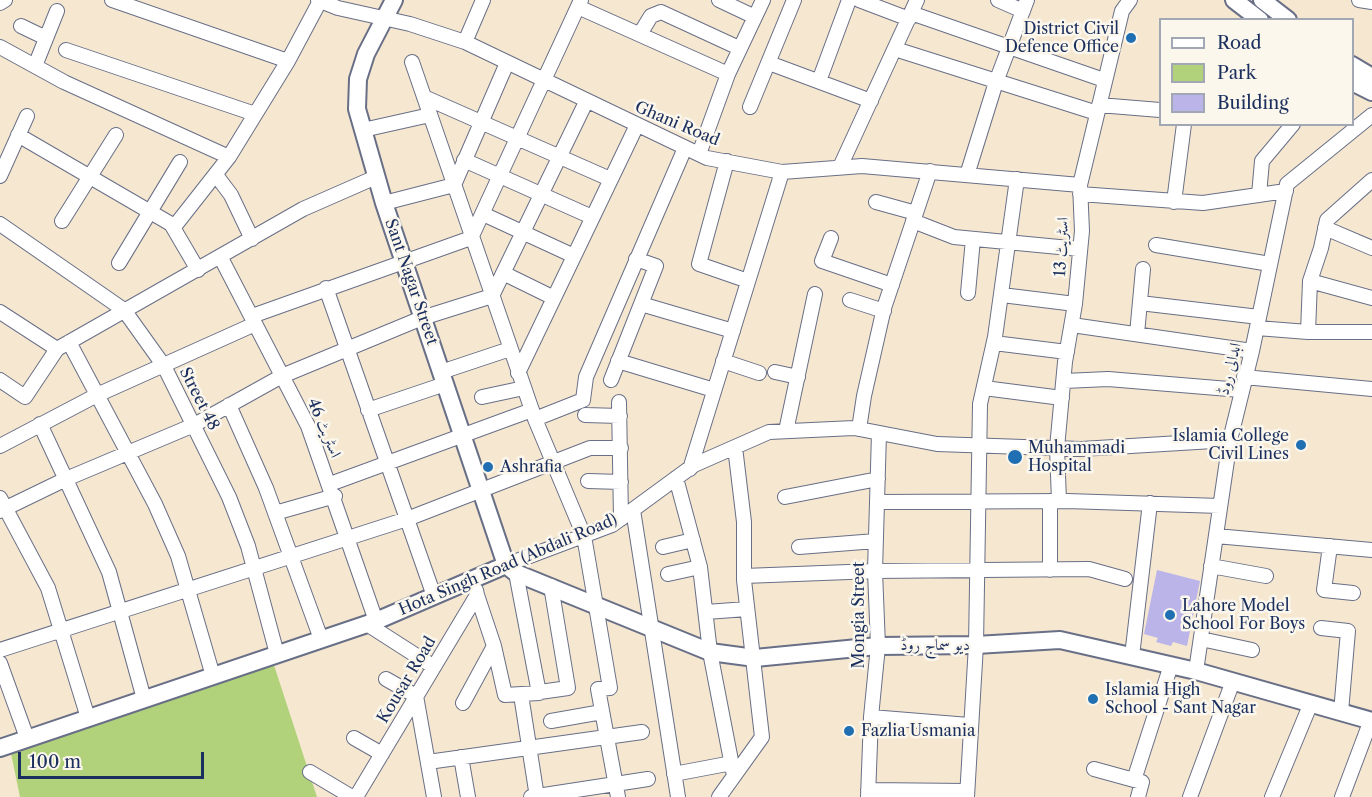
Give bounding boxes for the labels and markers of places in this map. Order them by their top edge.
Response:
place label: District Civil Defence Office [1005,19,1119,57]
marker: District Civil Defence Office [1124,31,1138,45]
place label: Islamia College Civil Lines [1173,426,1289,464]
place label: Muhammadi Hospital [1028,438,1125,476]
marker: Islamia College Civil Lines [1294,438,1308,452]
marker: Muhammadi Hospital [1006,448,1024,466]
place label: Ashrafia [500,457,562,477]
marker: Ashrafia [481,460,495,474]
place label: Lahore Model School For Boys [1182,596,1305,634]
marker: Lahore Model School For Boys [1163,608,1177,622]
place label: Islamia High School - Sant Nagar [1105,680,1256,718]
marker: Islamia High School - Sant Nagar [1086,692,1100,706]
place label: Fazlia Usmania [861,721,975,741]
marker: Fazlia Usmania [842,724,856,738]

